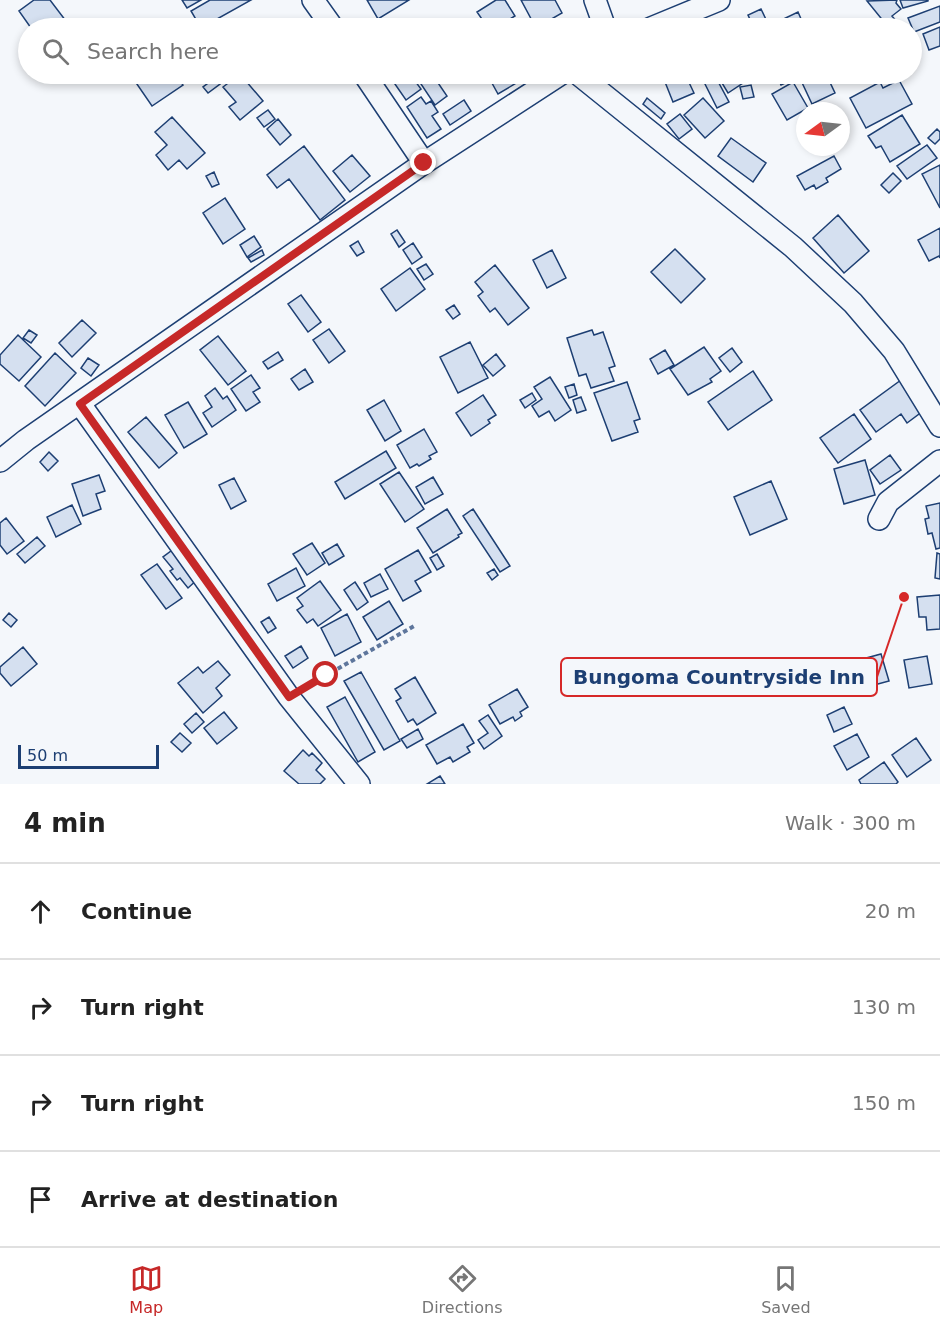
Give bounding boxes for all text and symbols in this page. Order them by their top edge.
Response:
search box [18,18,922,84]
icon: search [39,35,72,68]
text: Search here [87,39,219,64]
north arrow [796,102,850,156]
route end [410,149,436,175]
callout: Bungoma Countryside Inn [561,658,877,696]
route start [312,661,338,687]
text: Bungoma Countryside Inn [573,665,865,689]
scale bar [18,742,159,770]
text: 50 m [27,746,68,765]
text: 4 min [24,808,106,838]
text: Walk · 300 m [785,811,916,835]
icon: ahead [24,895,57,928]
text: Continue [81,899,192,924]
text: 20 m [865,899,916,923]
icon: right [24,991,57,1024]
text: Turn right [81,995,204,1020]
text: 130 m [852,995,916,1019]
icon: right [24,1087,57,1120]
text: Turn right [81,1091,204,1116]
text: 150 m [852,1091,916,1115]
icon: arrive [24,1183,57,1216]
text: Arrive at destination [81,1187,338,1212]
tab: Map [129,1262,163,1317]
tab: Directions [422,1262,502,1317]
tab: Saved [761,1262,811,1317]

